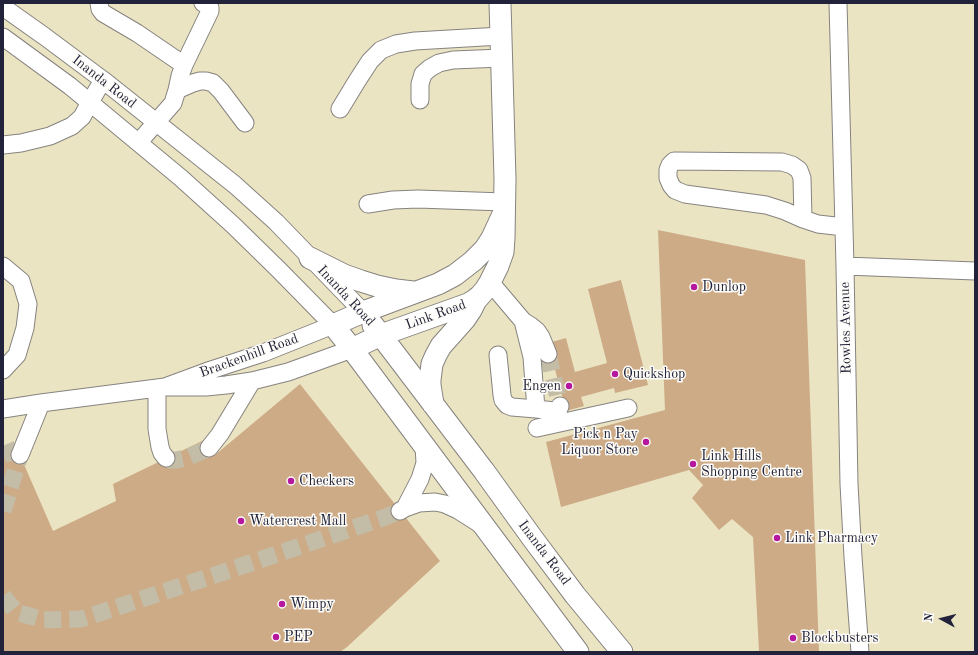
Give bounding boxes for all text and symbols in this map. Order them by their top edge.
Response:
street label: Inanda Road [69,52,139,112]
street label: Inanda Road [314,262,378,330]
place label: Dunlop [702,279,746,295]
marker: Dunlop [689,282,699,292]
street label: Rowles Avenue [837,282,855,374]
street label: Link Road [403,296,469,334]
street label: Brackenhill Road [197,330,301,382]
place label: Quickshop [623,366,685,382]
marker: Quickshop [610,369,620,379]
place label: Engen [522,378,561,394]
marker: Engen [564,381,574,391]
place label: Pick n Pay Liquor Store [561,426,638,458]
marker: Pick n Pay Liquor Store [641,437,651,447]
place label: Link Hills Shopping Centre [701,448,802,480]
marker: Link Hills Shopping Centre [688,459,698,469]
place label: Checkers [299,473,354,489]
marker: Checkers [286,476,296,486]
place label: Watercrest Mall [249,513,346,529]
marker: Watercrest Mall [236,516,246,526]
street label: Inanda Road [514,517,574,589]
place label: Link Pharmacy [785,530,878,546]
marker: Link Pharmacy [772,533,782,543]
place label: Wimpy [290,596,334,612]
marker: Wimpy [277,599,287,609]
north arrow [922,599,962,639]
text: N [924,613,936,622]
place label: PEP [284,629,313,645]
place label: Blockbusters [801,630,879,646]
marker: PEP [271,632,281,642]
marker: Blockbusters [788,633,798,643]

